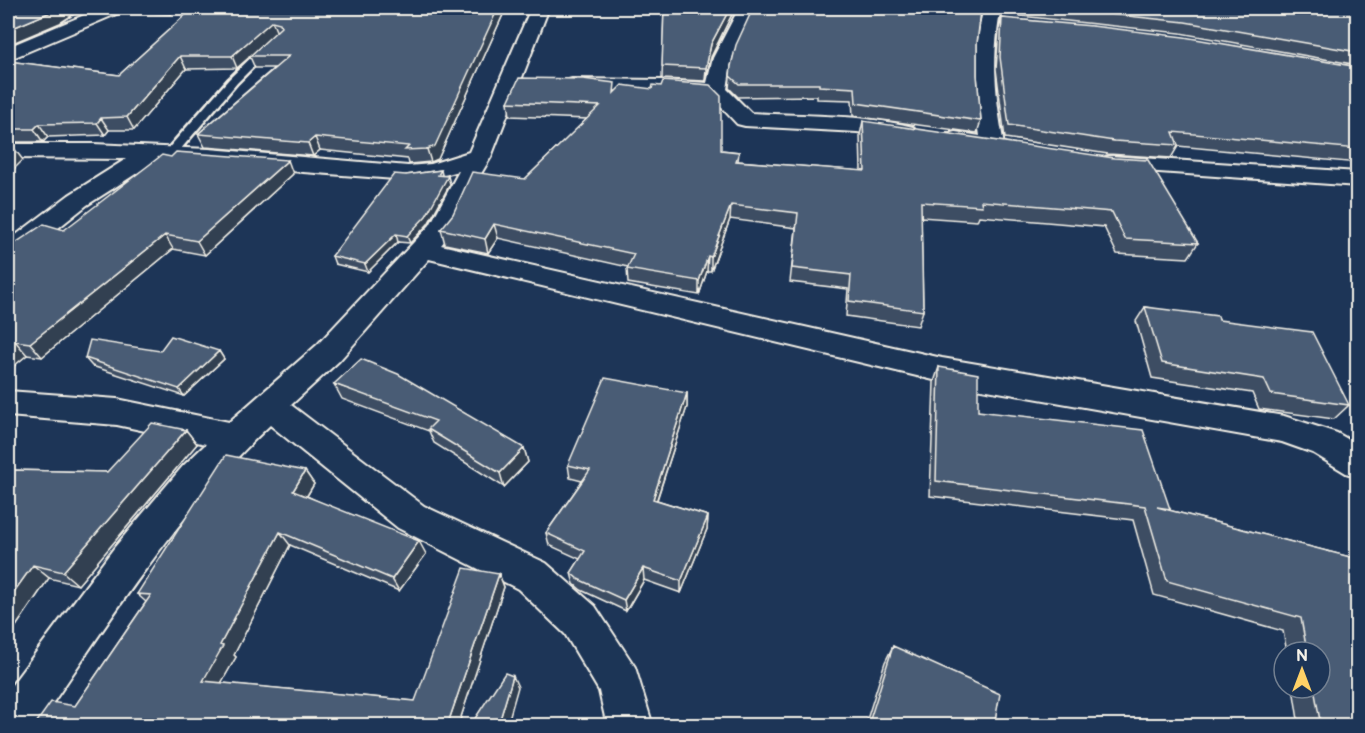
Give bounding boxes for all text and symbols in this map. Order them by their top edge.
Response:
north arrow [1272,640,1332,700]
text: N [1296,647,1308,666]

